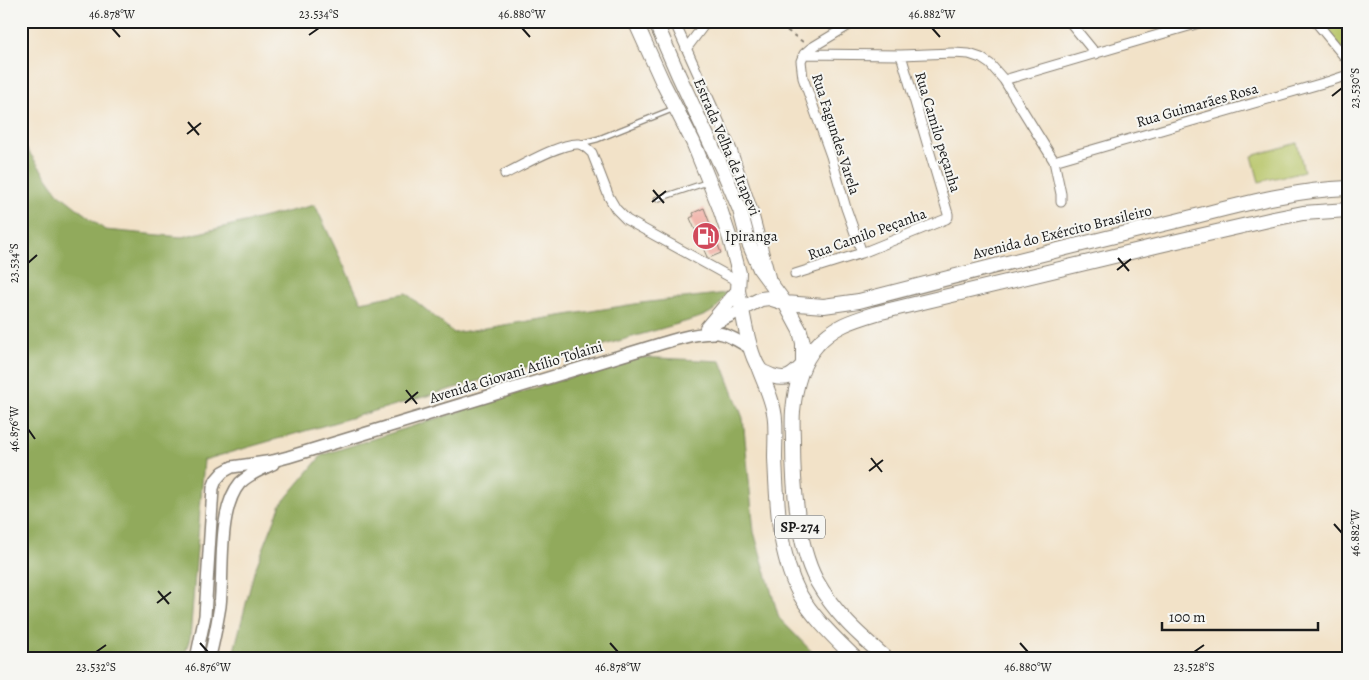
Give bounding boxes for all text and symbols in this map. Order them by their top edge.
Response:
text: 46.878°W [89,6,136,22]
text: 23.534°S [299,6,339,22]
text: 46.880°W [498,6,547,22]
text: 46.882°W [909,6,956,22]
text: 23.530°S [1347,68,1363,108]
street label: Rua Camilo peçanha [910,69,966,195]
street label: Rua Fagundes Varela [807,71,865,197]
street label: Estrada Velha de Itapevi [689,75,765,219]
street label: Rua Guimarães Rosa [1134,78,1260,132]
street label: Avenida do Exército Brasileiro [969,200,1154,264]
street label: Rua Camilo Peçanha [805,203,929,265]
fuel station icon: Ipiranga [691,221,721,251]
place label: Ipiranga [725,226,778,246]
text: 23.534°S [6,243,22,283]
street label: Avenida Giovani Atílio Tolaini [426,336,605,408]
text: 46.876°W [6,405,22,452]
text: 46.882°W [1347,509,1363,556]
road number: SP-274 [775,516,825,538]
scale bar [1162,600,1318,632]
text: 100 m [1169,607,1206,627]
text: 23.532°S [76,659,116,675]
text: 46.876°W [185,659,232,675]
text: 46.878°W [595,659,642,675]
text: 46.880°W [1004,659,1053,675]
text: 23.528°S [1173,659,1215,675]

